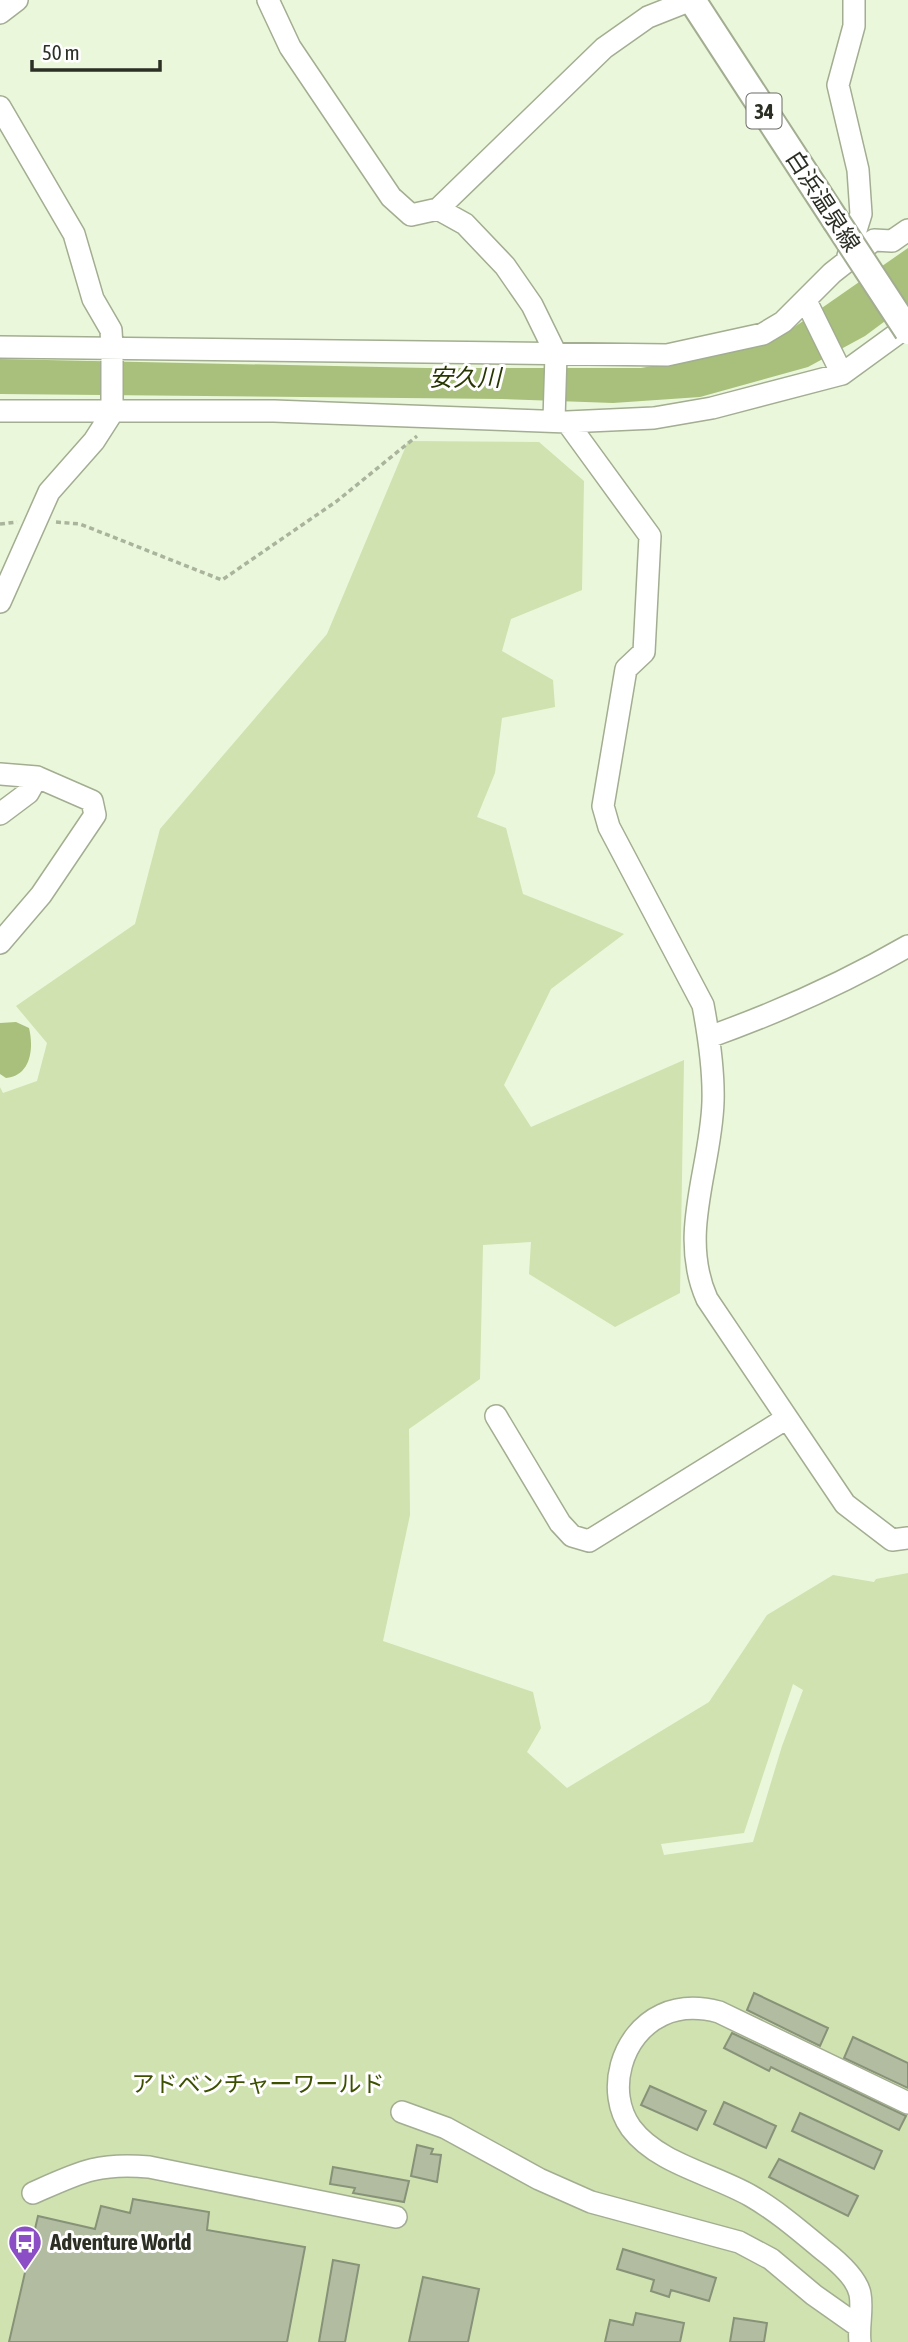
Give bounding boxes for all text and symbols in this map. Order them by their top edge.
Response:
scale bar [32,28,159,72]
text: 50 m [42,40,80,64]
road number: 34 [746,94,782,128]
street label: 白浜温泉線 [781,146,865,256]
water label: 安久川 [429,364,504,391]
park label: アドベンチャーワールド [132,2071,384,2097]
bus stop icon: Adventure World [6,2223,44,2272]
place label: Adventure World [49,2229,192,2255]

